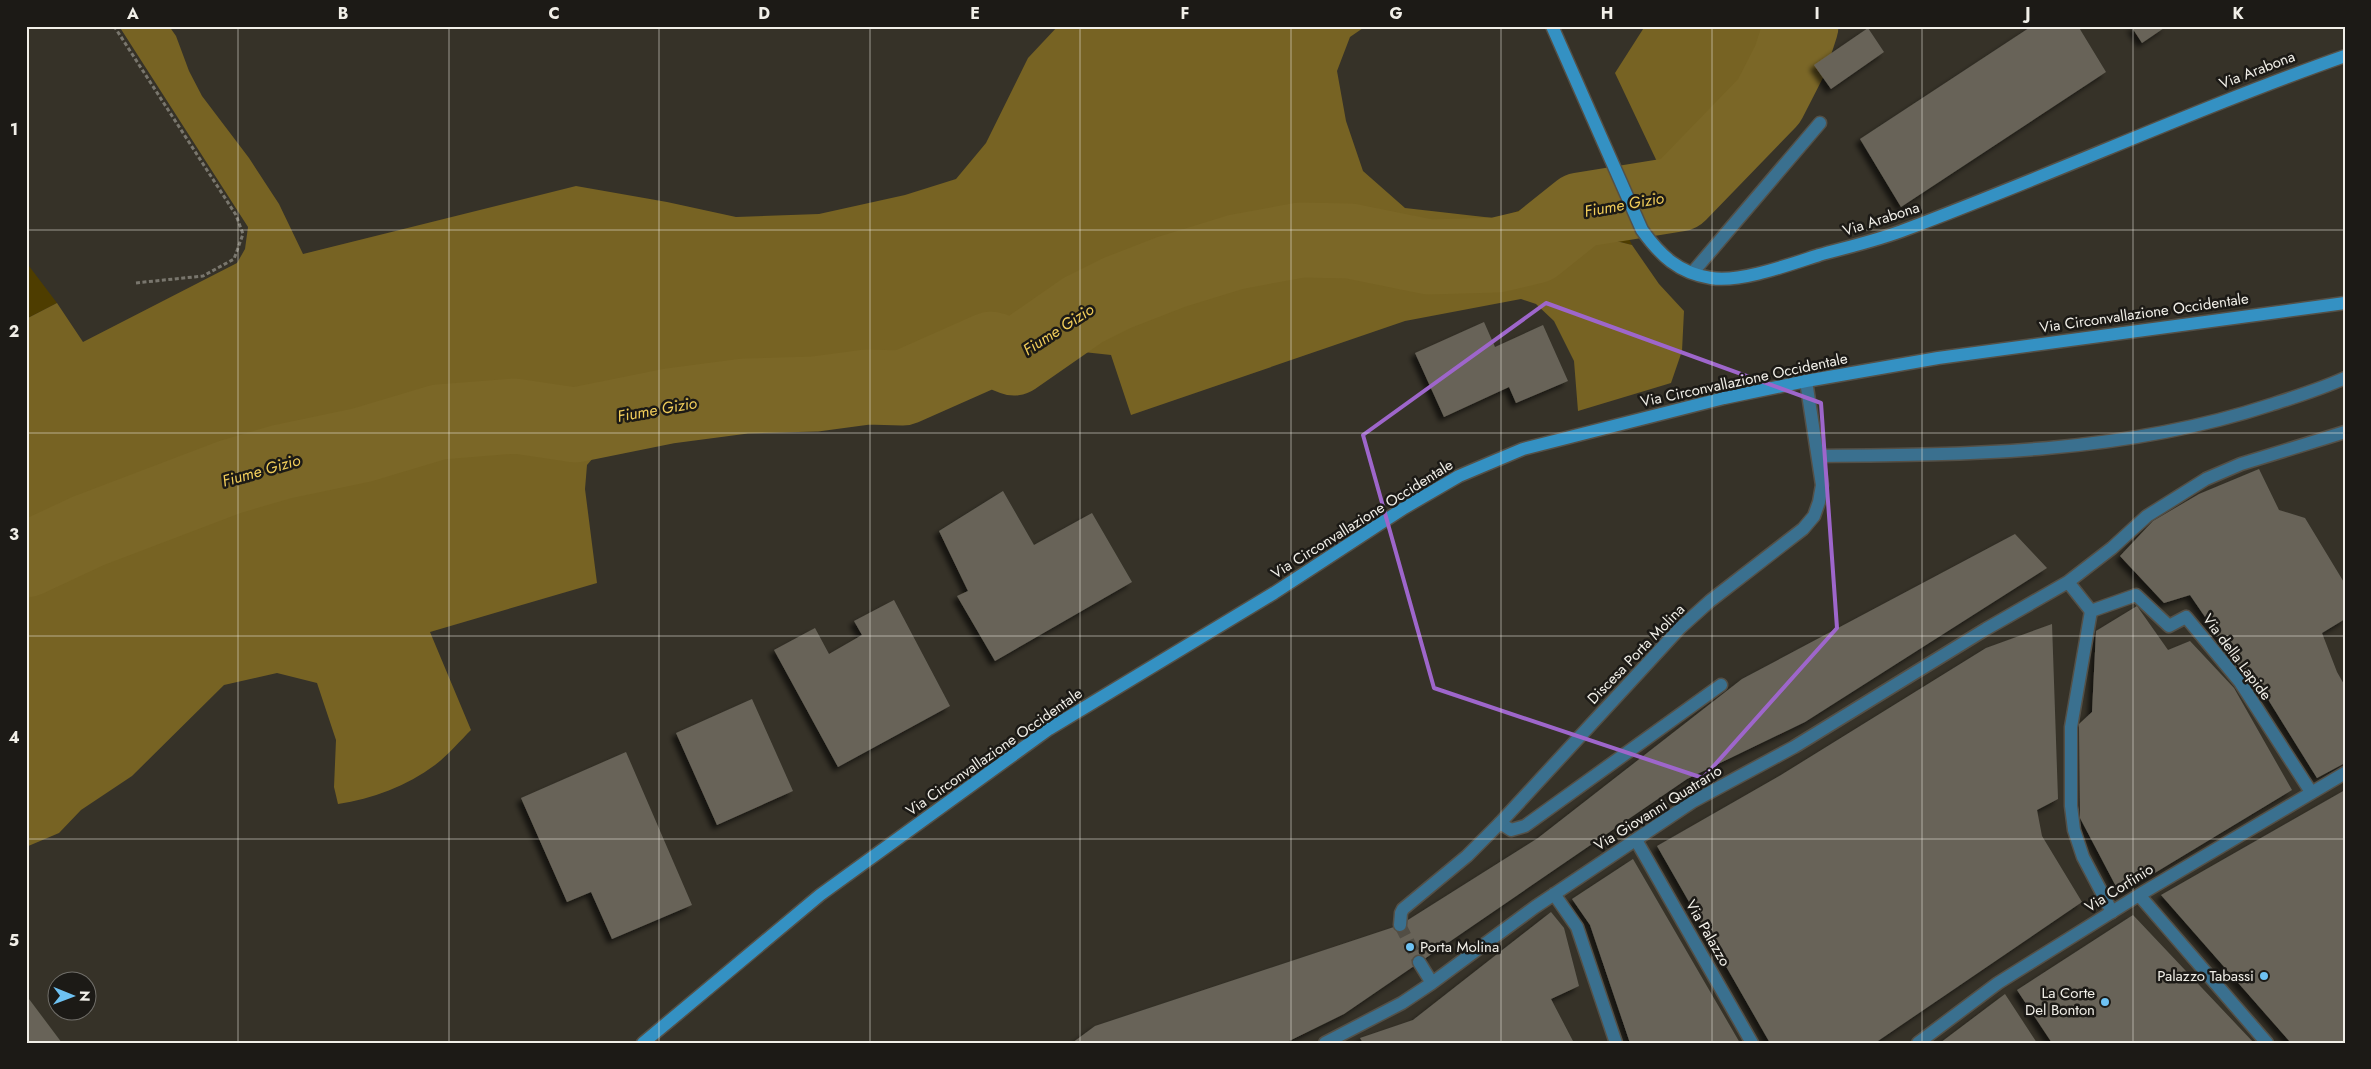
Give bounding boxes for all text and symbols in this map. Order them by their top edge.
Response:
text: A [126,2,139,25]
text: B [338,2,348,25]
text: C [548,2,560,25]
text: D [758,2,770,25]
text: E [970,2,980,25]
text: F [1181,2,1189,25]
text: G [1389,2,1403,25]
text: H [1601,2,1613,25]
text: I [1814,2,1820,25]
text: J [2022,2,2031,25]
text: K [2232,2,2244,25]
street label: Via Arabona [2216,45,2298,95]
text: 1 [10,118,18,141]
water label: Fiume Gizio [1582,186,1666,223]
street label: Via Arabona [1840,196,1922,242]
street label: Via Circonvallazione Occidentale [2038,287,2250,339]
water label: Fiume Gizio [1018,298,1099,361]
text: 2 [9,320,19,343]
street label: Via Circonvallazione Occidentale [1639,347,1850,413]
water label: Fiume Gizio [615,391,699,428]
water label: Fiume Gizio [219,448,304,493]
street label: Via Circonvallazione Occidentale [1267,454,1458,584]
text: 3 [9,523,19,546]
street label: Discesa Porta Molina [1582,599,1690,709]
street label: Via della Lapide [2197,609,2277,705]
street label: Via Circonvallazione Occidentale [901,682,1087,822]
text: 4 [8,726,20,749]
street label: Via Giovanni Quatrario [1590,760,1726,856]
street label: Via Corfinio [2080,858,2158,918]
street label: Via Palazzo [1680,896,1736,970]
text: 5 [9,929,19,952]
place label: Porta Molina [1420,936,1499,958]
marker: Porta Molina [1404,941,1416,953]
place label: Palazzo Tabassi [2157,965,2254,987]
marker: Palazzo Tabassi [2258,970,2270,982]
north arrow [48,972,98,1022]
place label: La Corte Del Bonton [2025,982,2095,1021]
text: N [75,990,95,1002]
marker: La Corte Del Bonton [2099,996,2111,1008]

